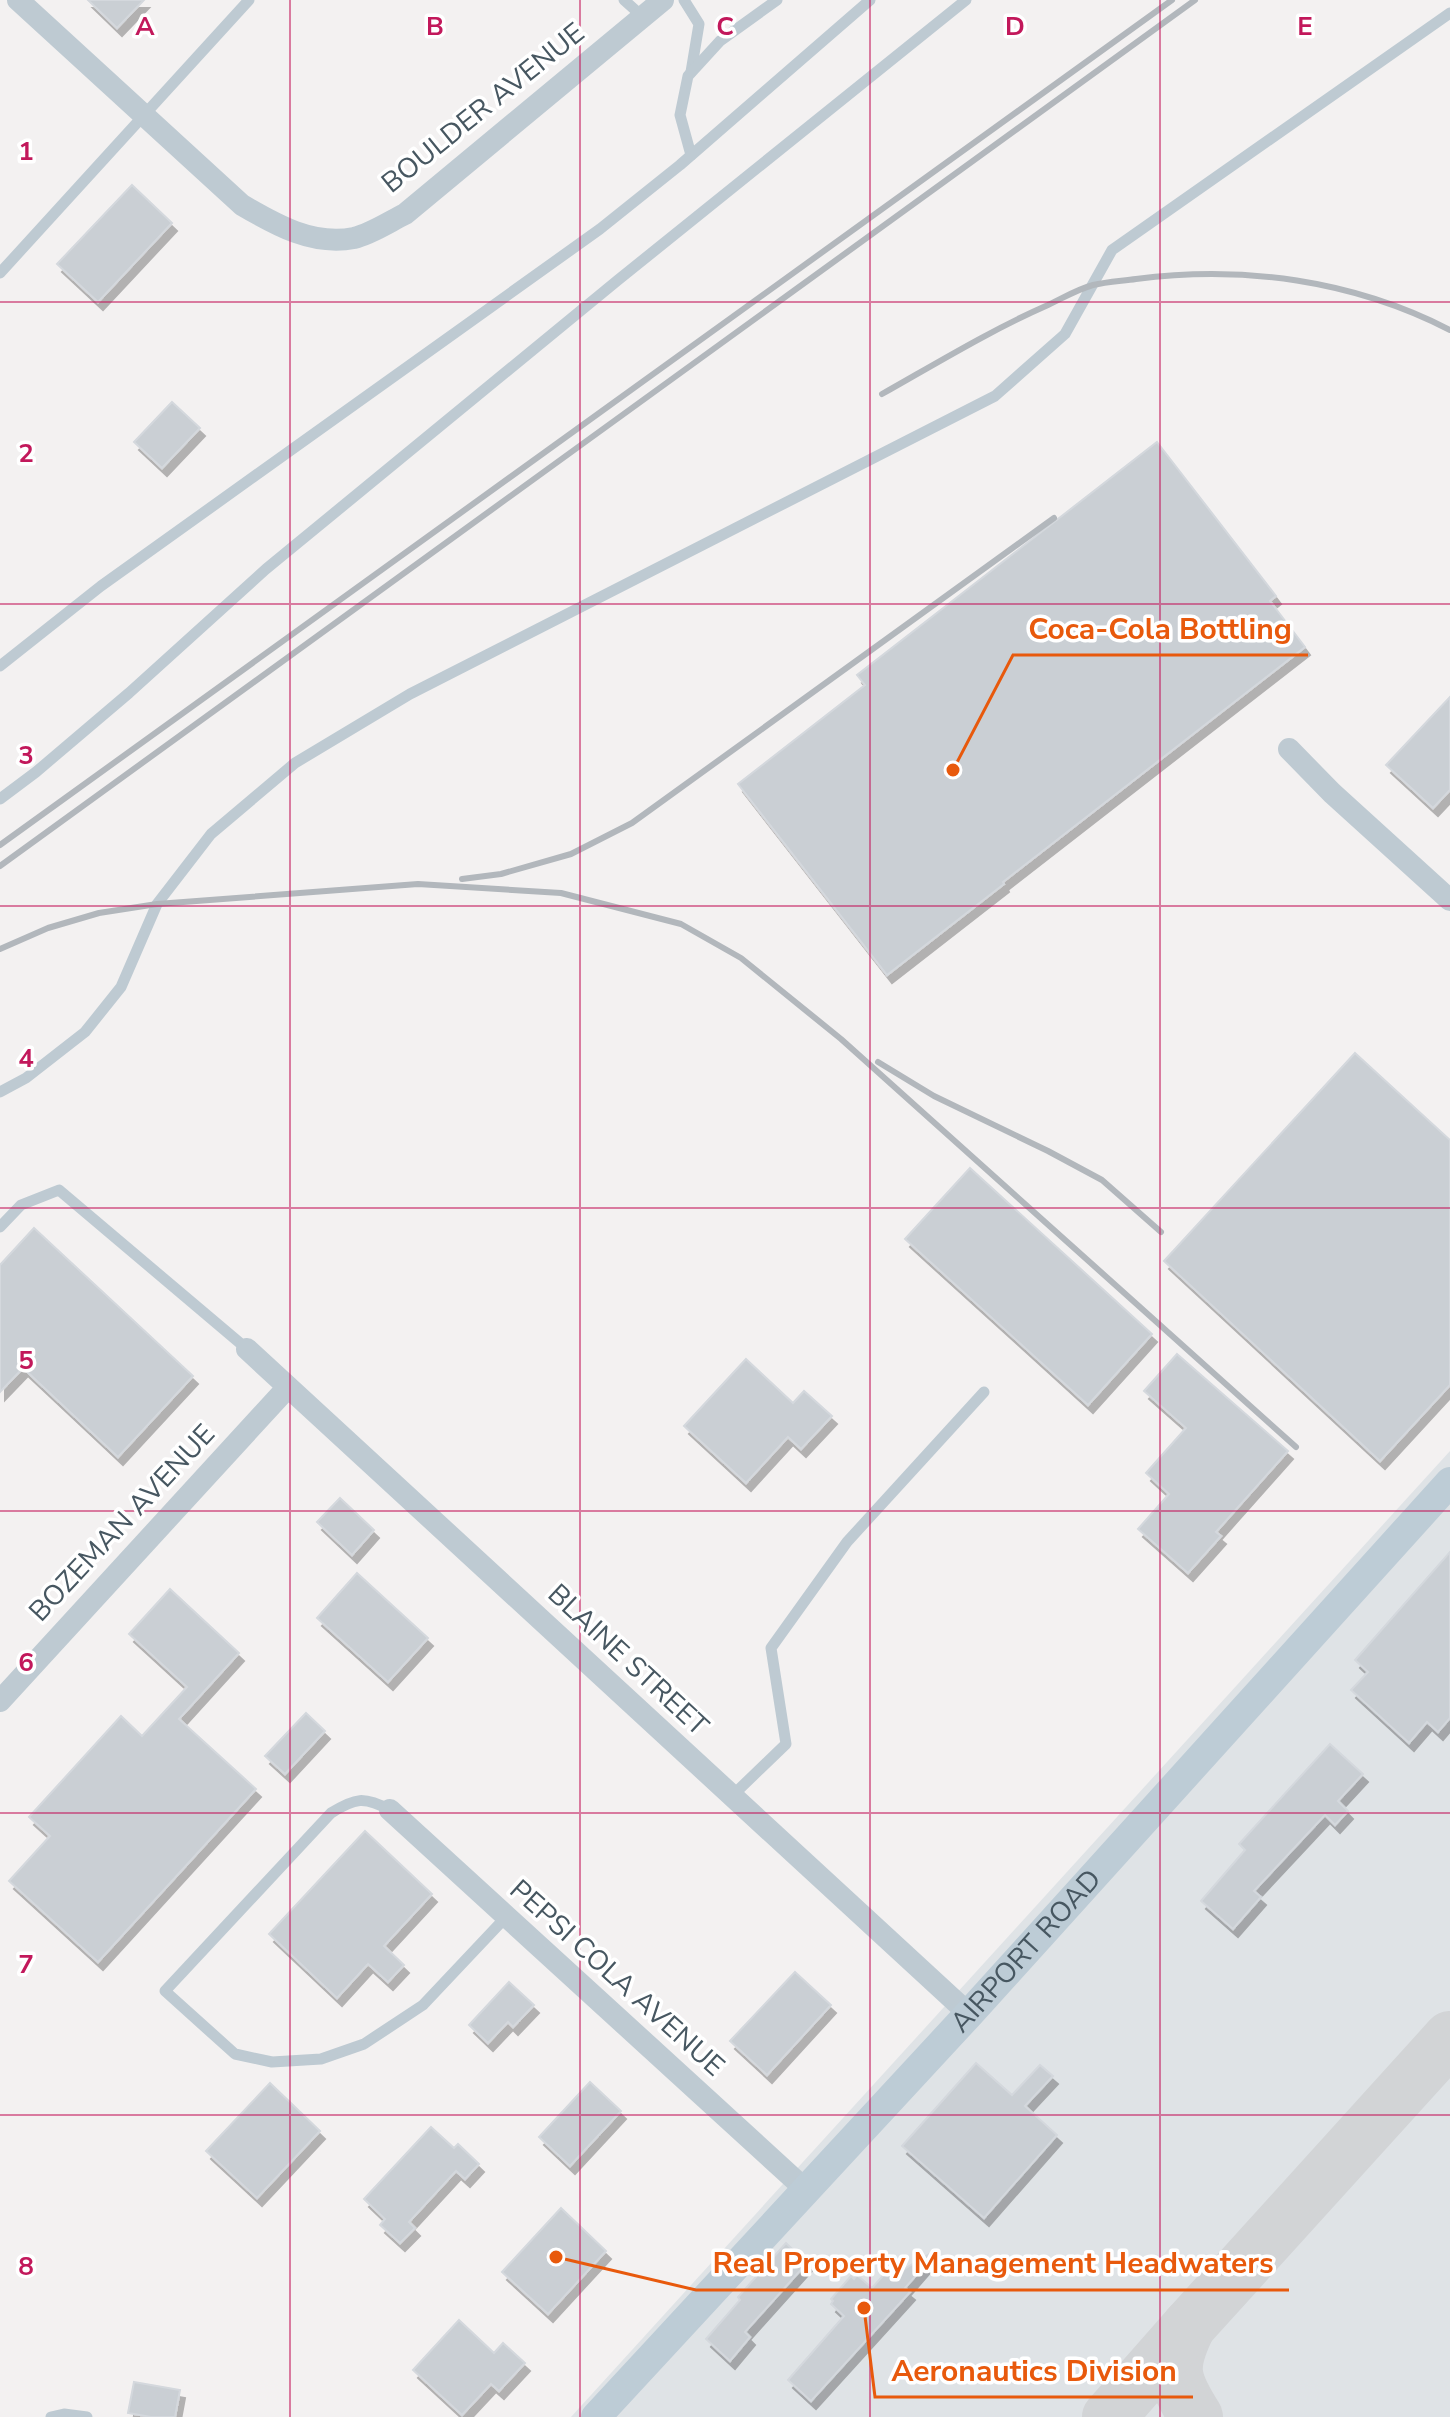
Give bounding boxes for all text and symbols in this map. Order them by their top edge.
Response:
text: A [135,9,155,44]
text: C [716,9,734,44]
text: D [1005,9,1025,44]
text: E [1297,9,1313,44]
street label: BOULDER AVENUE [375,16,591,200]
text: 1 [18,134,34,169]
text: 2 [18,436,34,471]
callout: Coca-Cola Bottling [1013,601,1308,655]
text: Coca-Cola Bottling [1028,609,1292,650]
text: 3 [18,738,34,773]
text: 4 [18,1041,34,1076]
text: 5 [18,1343,34,1378]
street label: BOZEMAN AVENUE [20,1416,224,1630]
street label: BLAINE STREET [539,1576,717,1745]
text: 6 [18,1645,34,1680]
street label: AIRPORT ROAD [942,1861,1110,2041]
street label: PEPSI COLA AVENUE [501,1871,733,2085]
text: 7 [18,1947,34,1982]
callout: Real Property Management Headwaters [696,2236,1289,2290]
text: Real Property Management Headwaters [712,2243,1274,2284]
text: 8 [18,2249,34,2284]
callout: Aeronautics Division [875,2343,1193,2397]
text: Aeronautics Division [891,2351,1177,2392]

